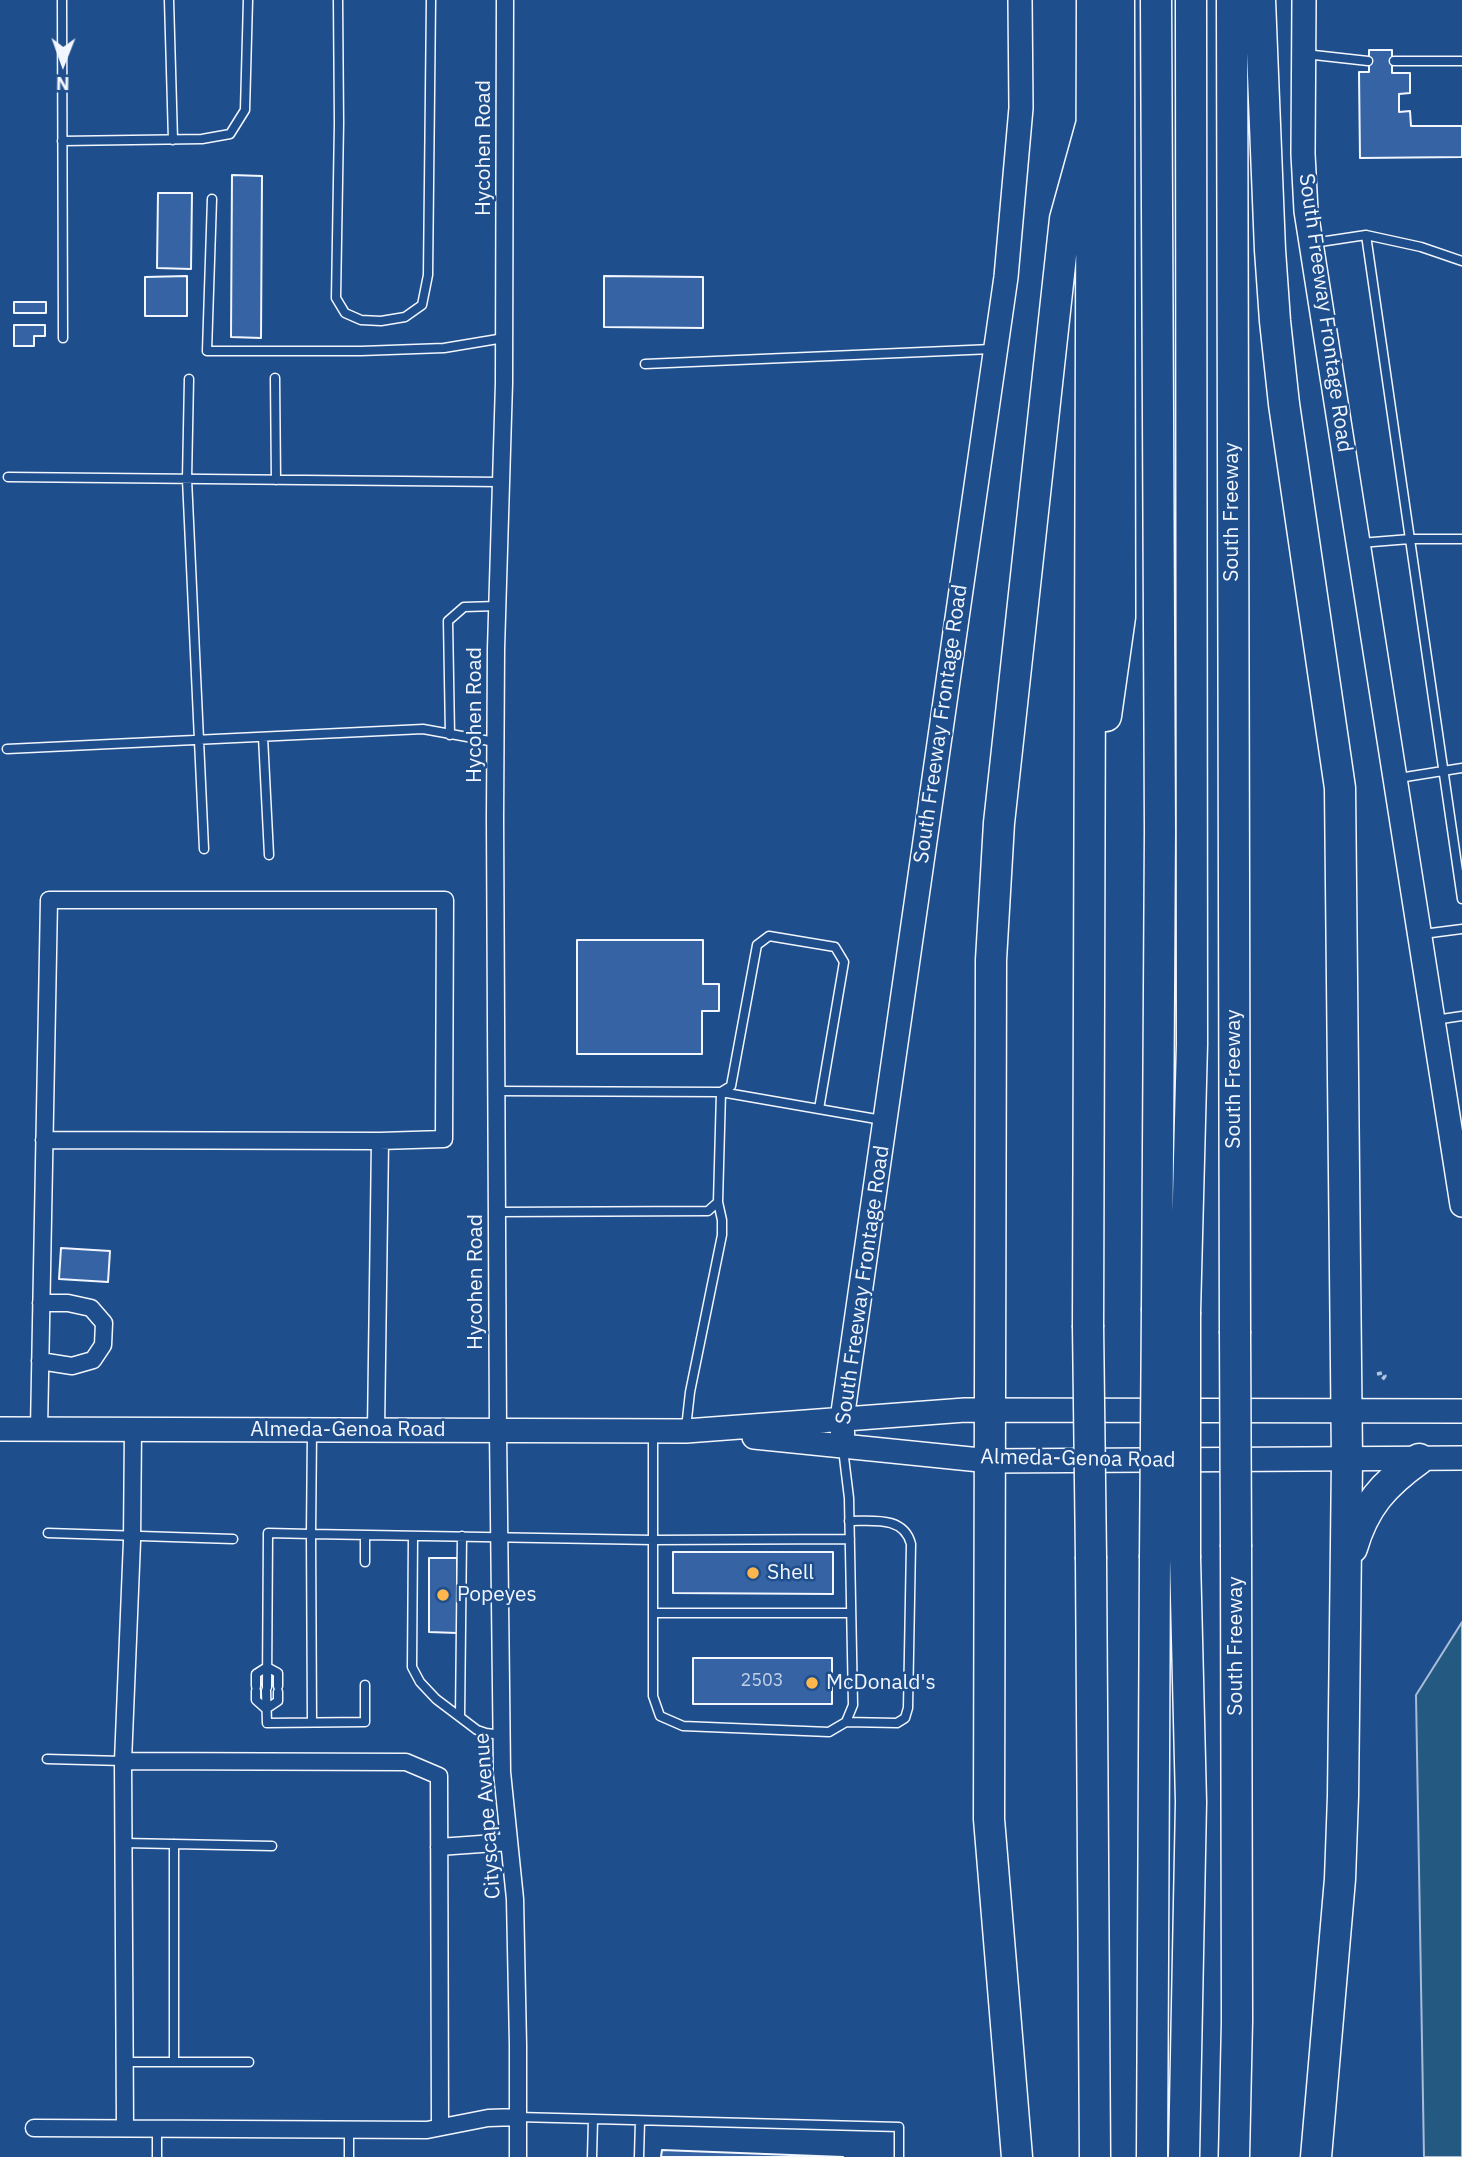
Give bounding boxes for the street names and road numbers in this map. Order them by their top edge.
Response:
street label: Hycohen Road [471,80,497,216]
street label: South Freeway Frontage Road [1293,172,1357,454]
street label: South Freeway [1219,442,1245,582]
street label: South Freeway Frontage Road [909,583,973,865]
street label: Hycohen Road [462,647,488,783]
street label: South Freeway [1221,1009,1247,1149]
street label: South Freeway Frontage Road [831,1144,895,1426]
street label: Hycohen Road [463,1214,489,1350]
street label: Almeda-Genoa Road [250,1417,446,1443]
street label: Almeda-Genoa Road [980,1445,1176,1473]
street label: South Freeway [1223,1576,1249,1716]
street label: Cityscape Avenue [470,1732,506,1900]

